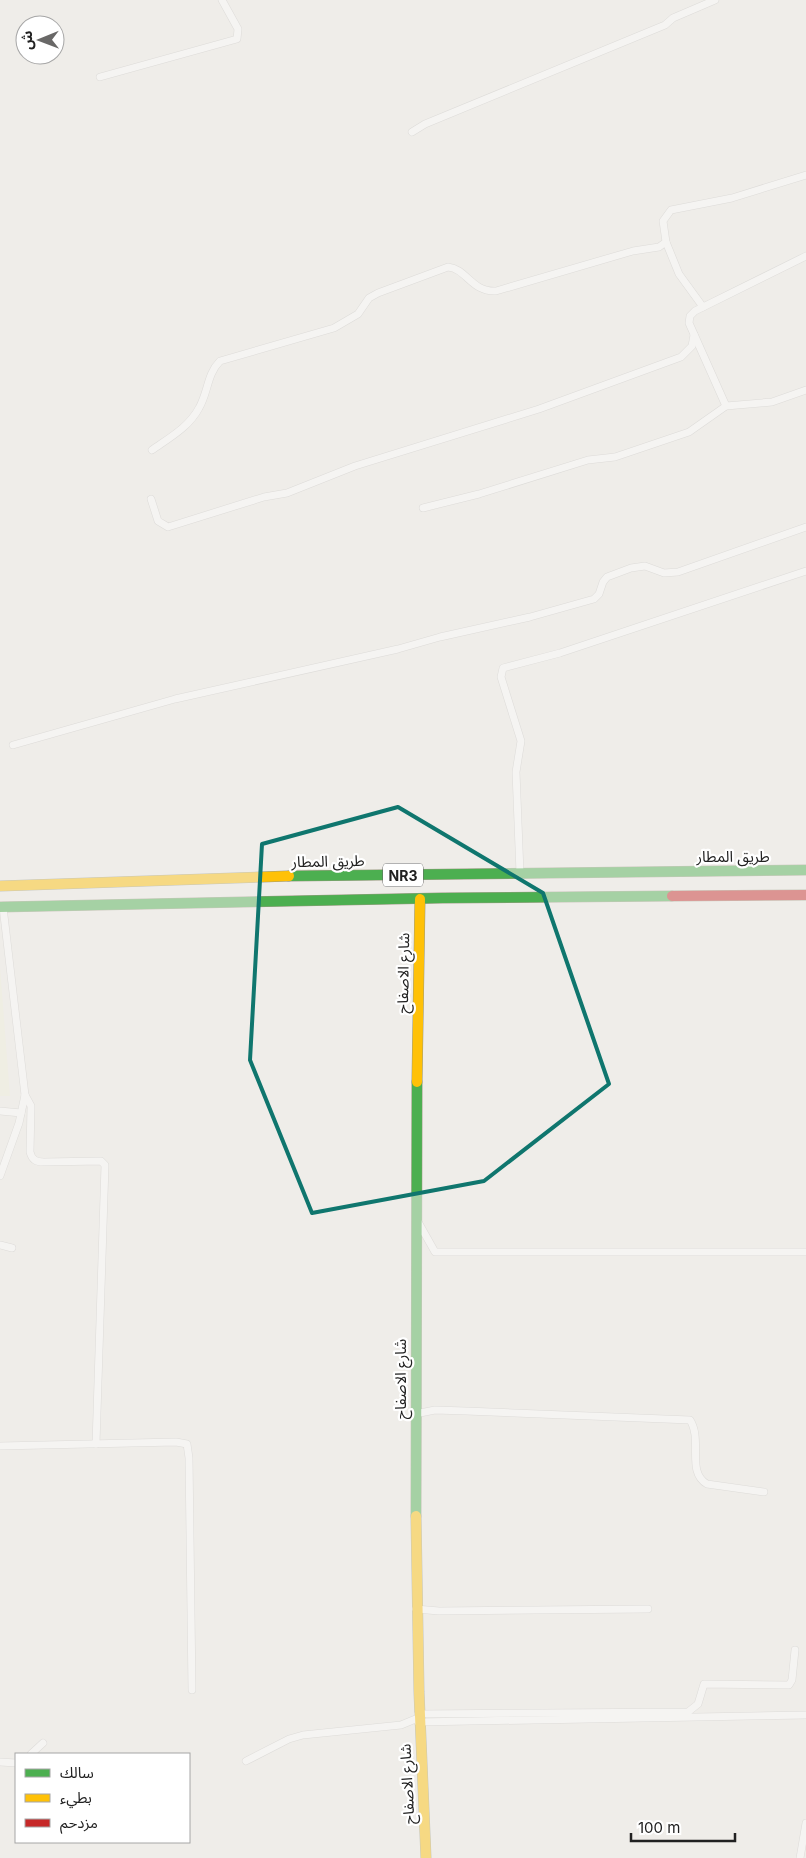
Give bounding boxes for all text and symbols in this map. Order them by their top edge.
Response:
north arrow [15,15,65,65]
text: ش [18,30,35,50]
street label: طريق المطار [695,847,770,867]
street label: طريق المطار [290,851,365,872]
road number: NR3 [383,864,423,886]
street label: شارع الاصفاح [393,932,416,1014]
street label: شارع الاصفاح [391,1338,413,1419]
street label: شارع الاصفاح [395,1743,422,1825]
legend [15,1753,190,1843]
text: سالك [60,1763,94,1782]
text: بطيء [60,1788,92,1809]
scale bar [631,1810,735,1842]
text: مزدحم [60,1813,98,1834]
text: 100 m [638,1818,680,1837]

